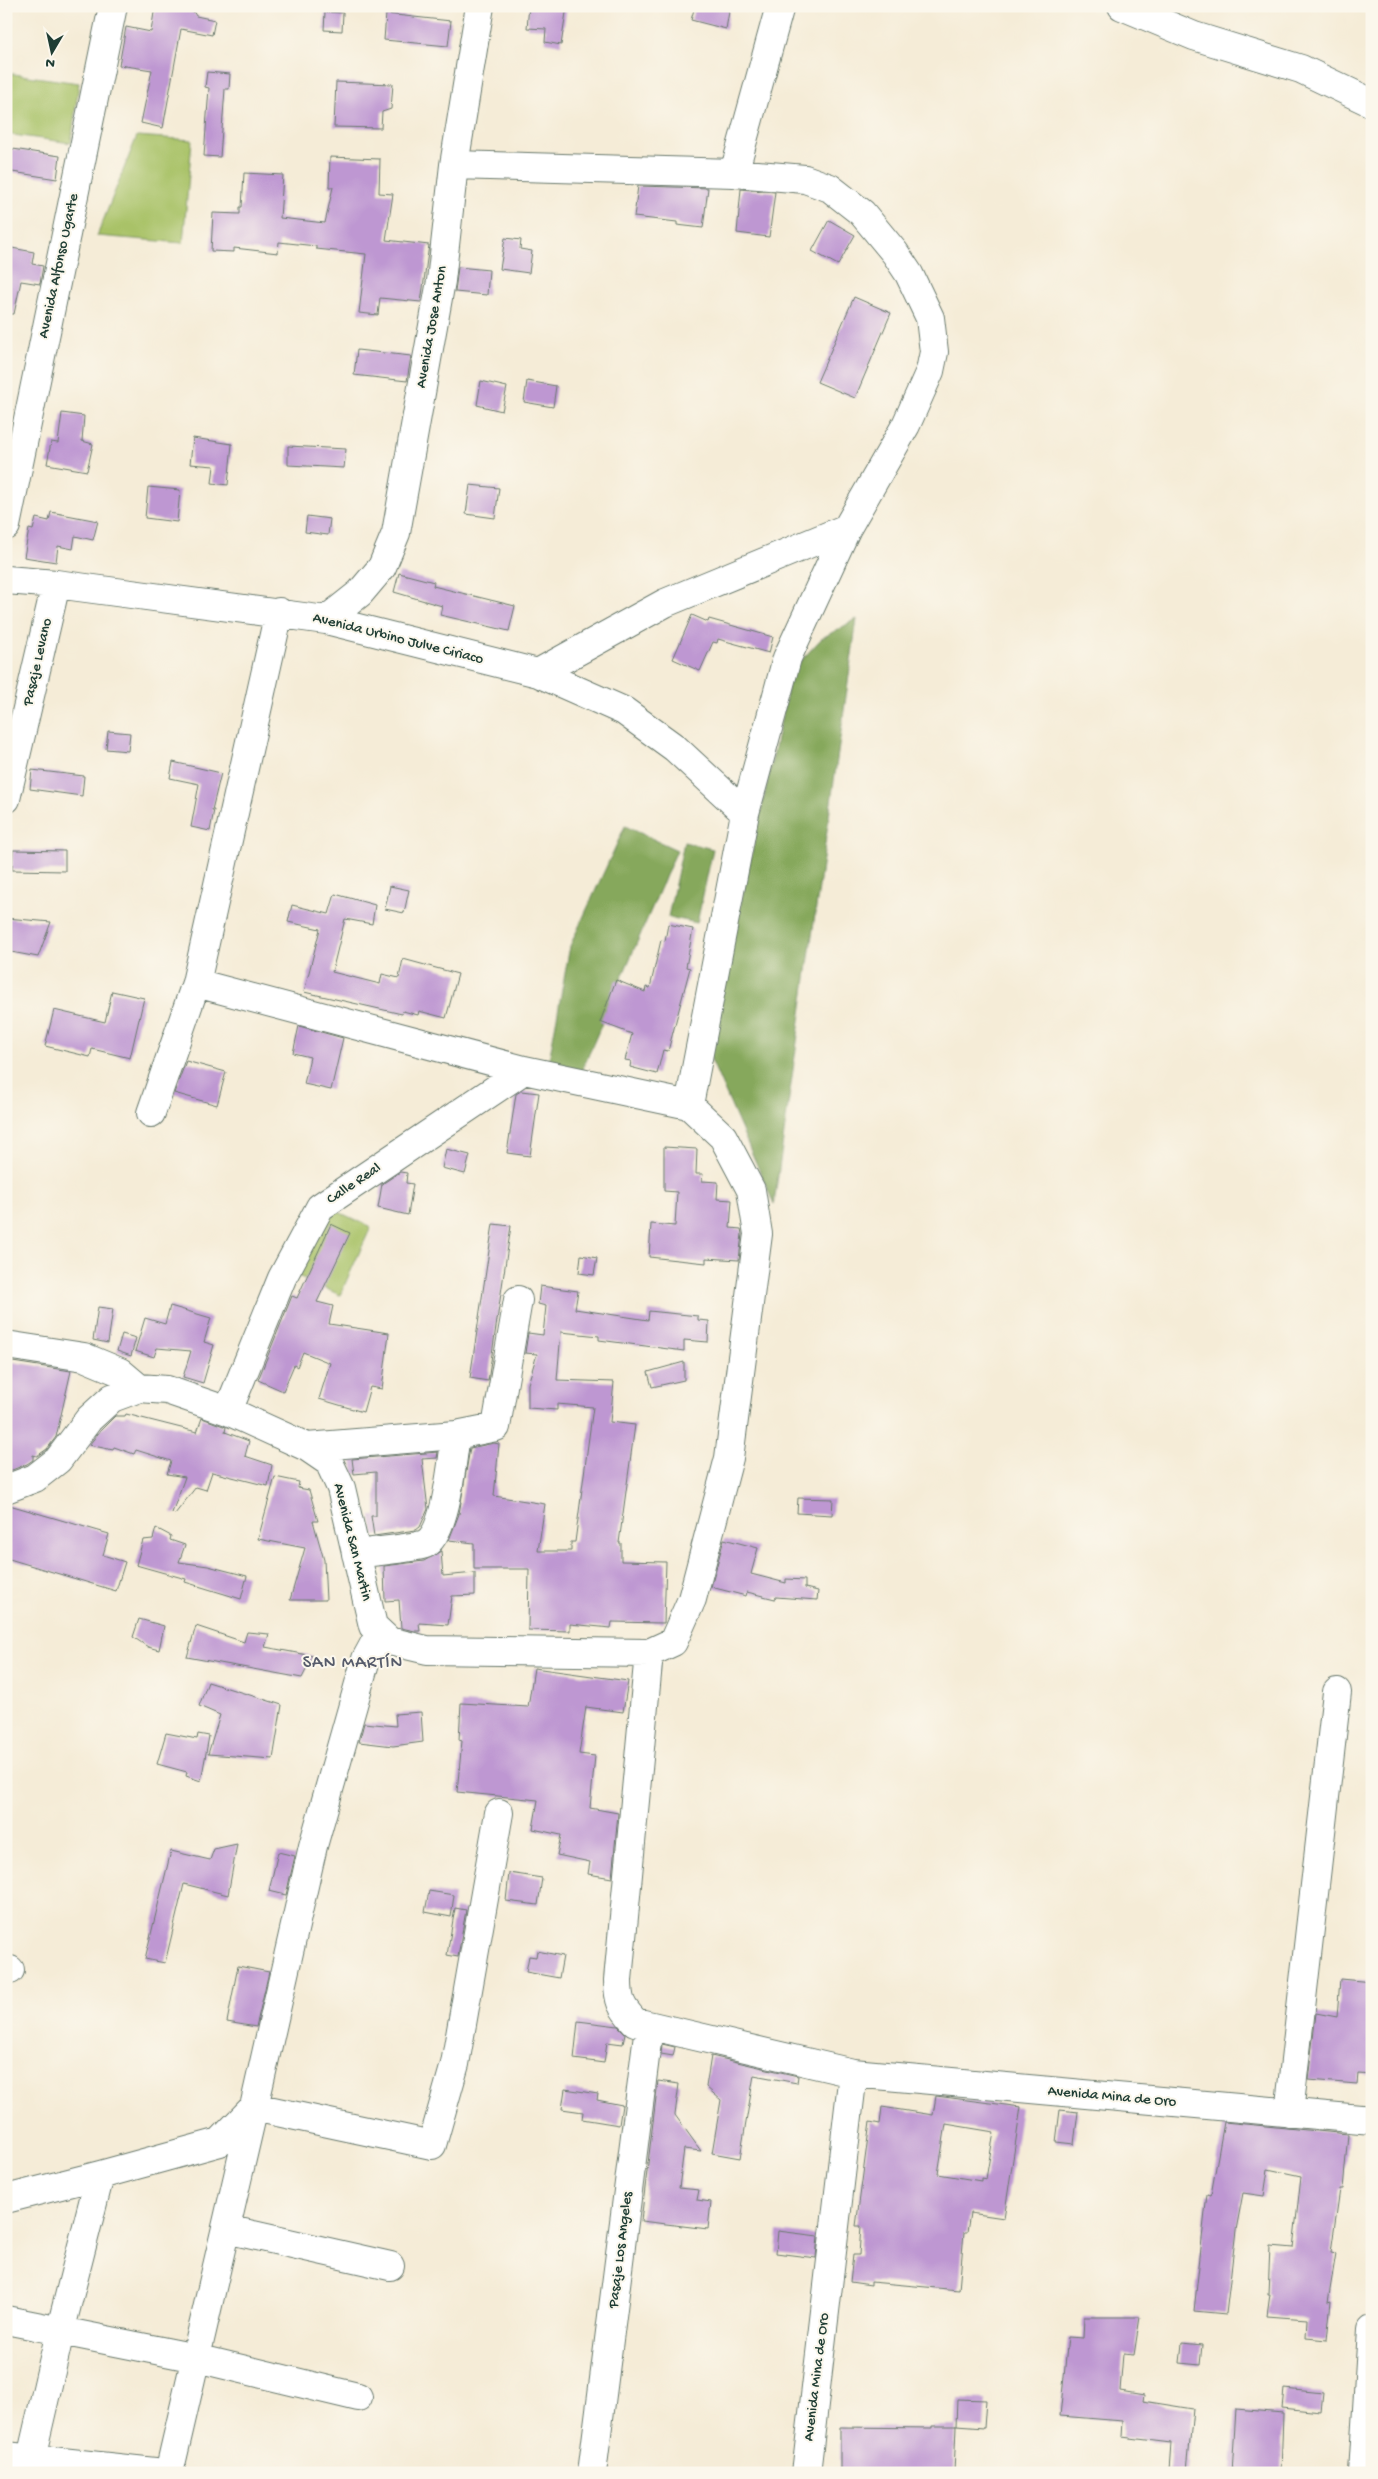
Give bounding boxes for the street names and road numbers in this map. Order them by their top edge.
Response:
street label: Avenida Alfonso Ugarte [35,192,83,340]
street label: Avenida Jose Anton [412,264,452,390]
street label: Avenida Urbino Julve Ciriaco [311,609,485,669]
street label: Pasaje Levano [19,616,57,708]
street label: Calle Real [323,1159,385,1209]
street label: Avenida San Martin [329,1481,375,1603]
street label: Avenida Mina de Oro [1047,2082,1177,2112]
street label: Pasaje Los Angeles [605,2190,637,2310]
street label: Avenida Mina de Oro [800,2312,834,2442]

